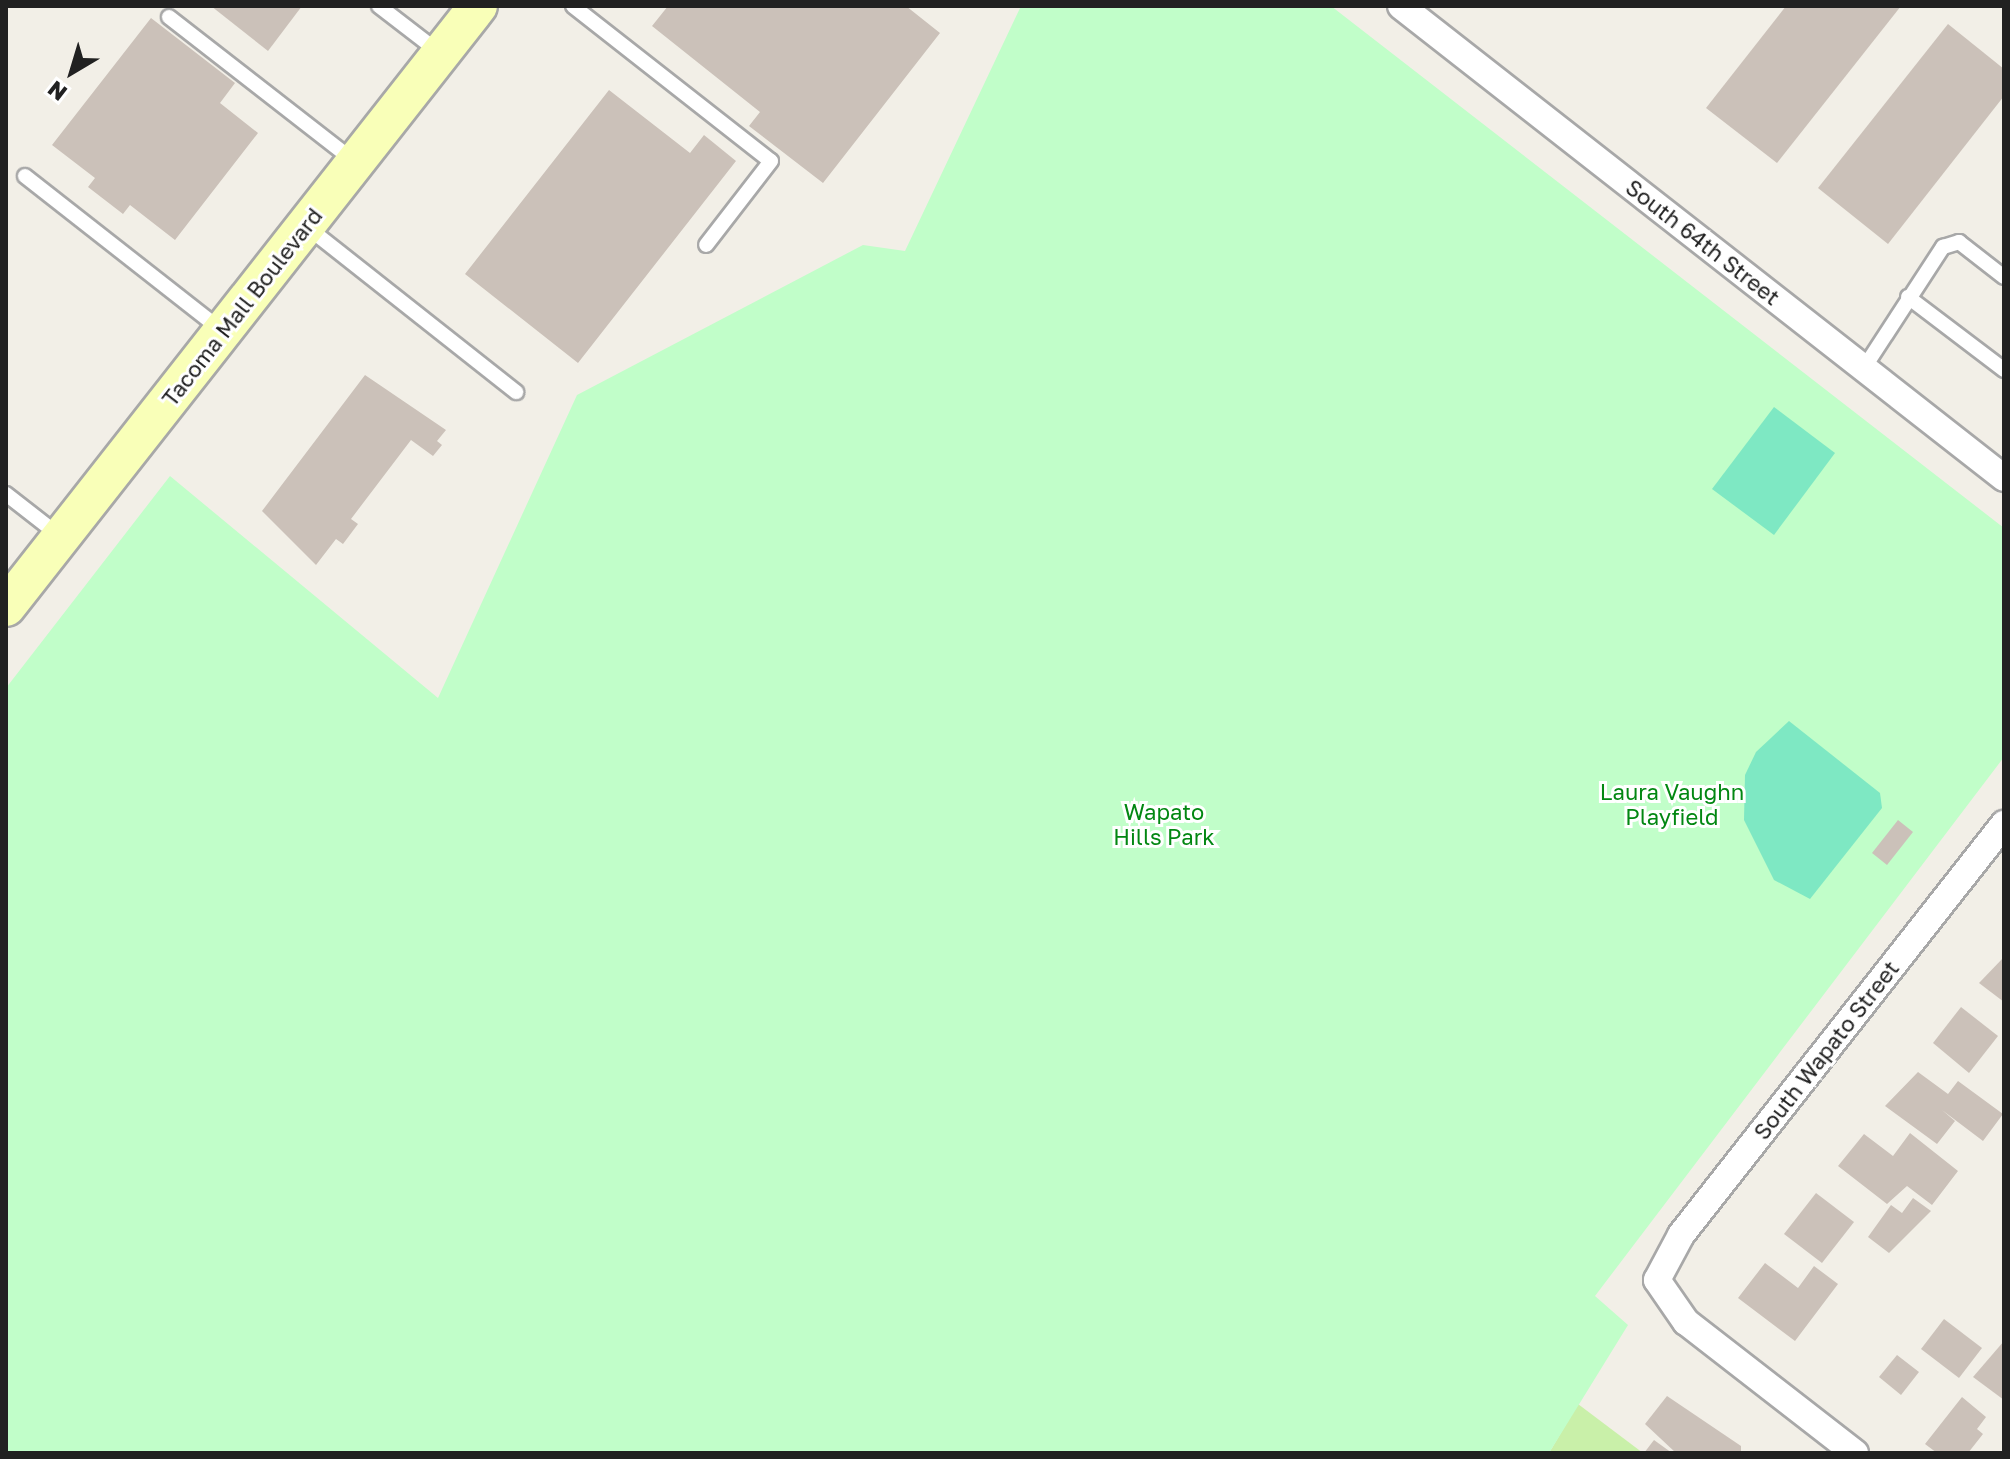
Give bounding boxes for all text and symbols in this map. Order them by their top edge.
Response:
north arrow [32,32,112,112]
text: N [42,76,72,107]
street label: South 64th Street [1621,174,1785,310]
street label: Tacoma Mall Boulevard [156,203,328,411]
park label: Laura Vaughn Playfield [1600,778,1744,830]
park label: Wapato Hills Park [1113,798,1215,850]
street label: South Wapato Street [1748,955,1904,1145]

